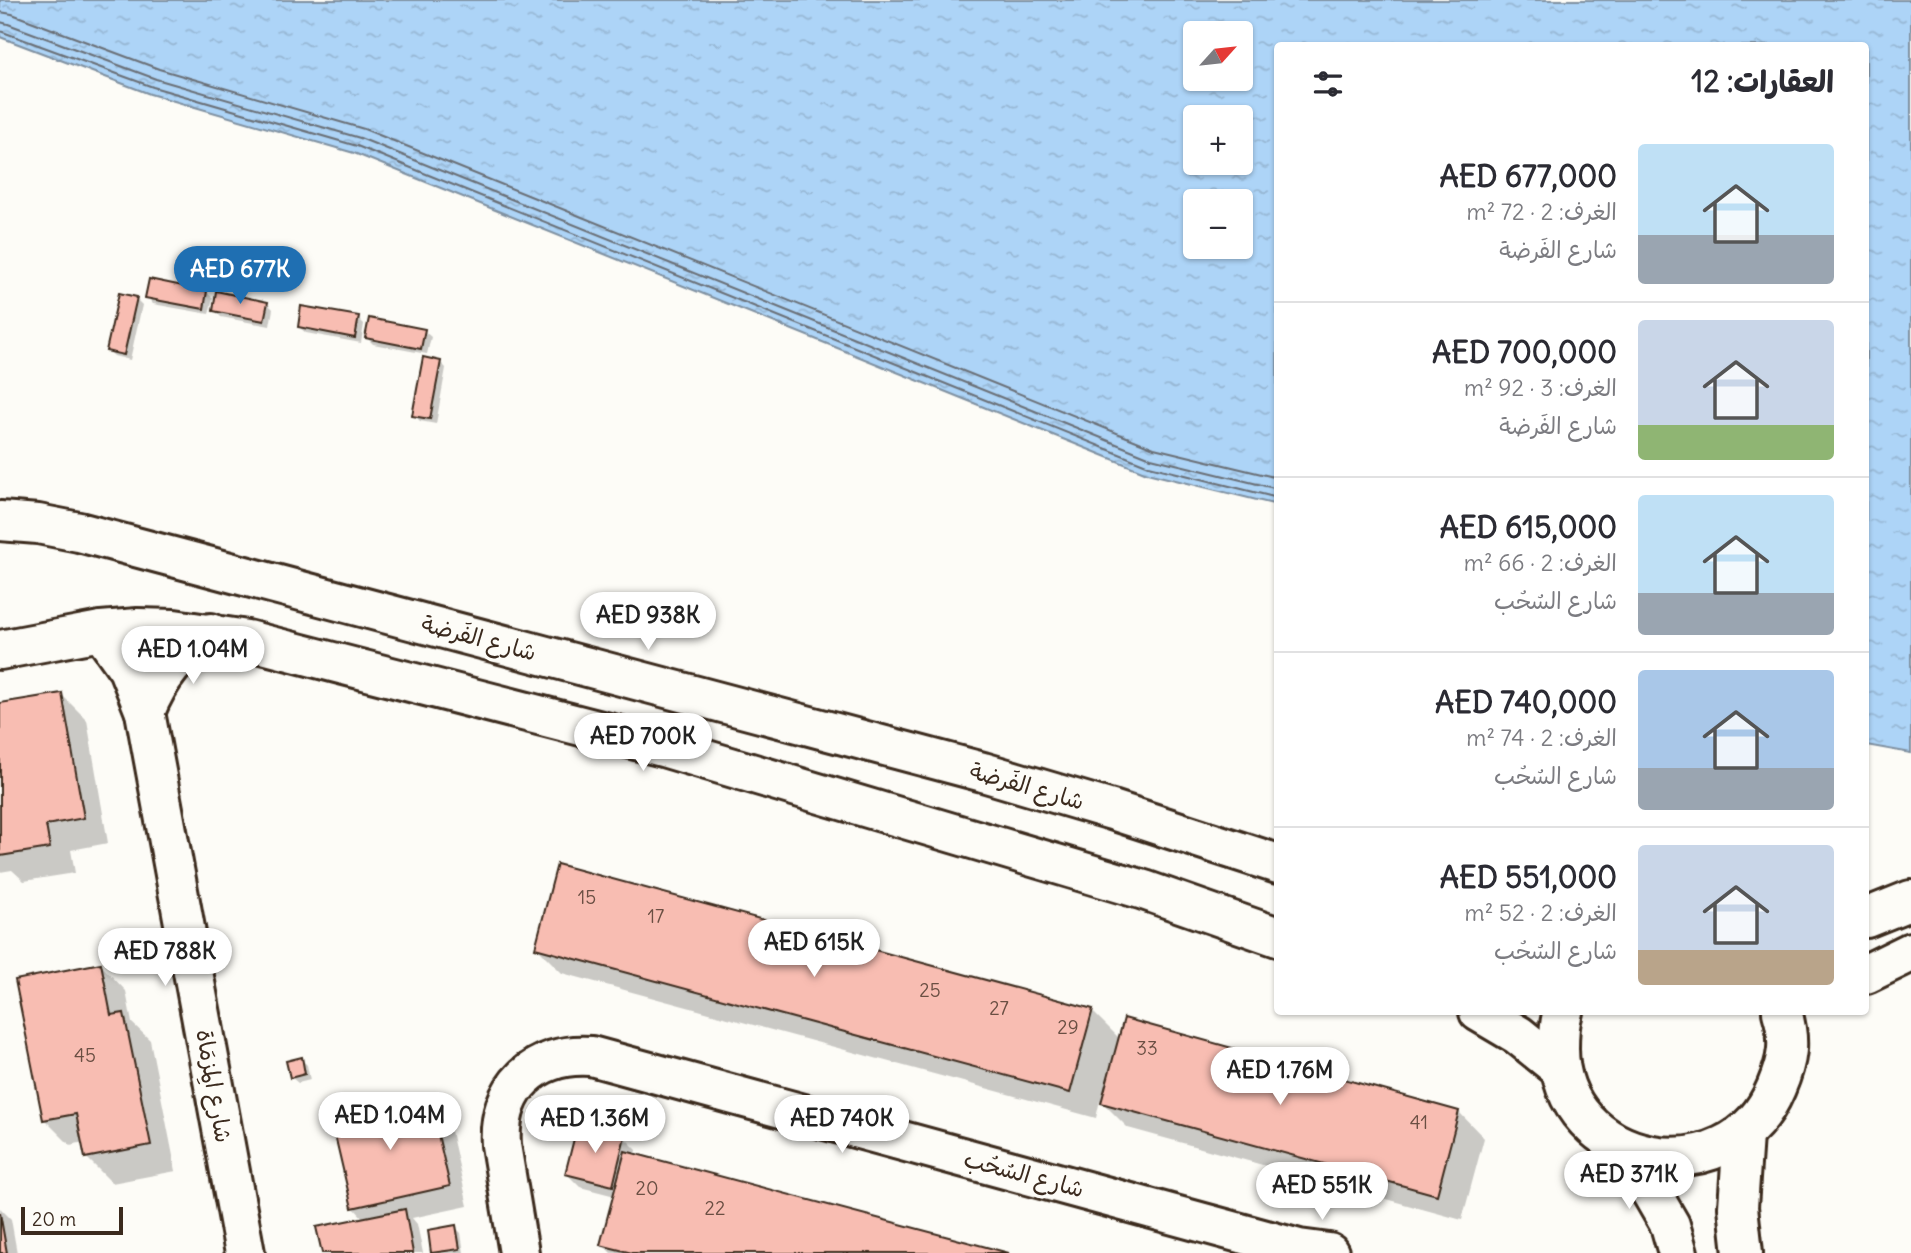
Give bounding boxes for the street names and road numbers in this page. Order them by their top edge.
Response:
street label: شارع الفَرضة [418,608,540,669]
street label: شارع الفَرضة [966,755,1088,818]
street label: شارع المِزمَاة [188,1027,239,1145]
street label: شارع السُحُب [960,1144,1087,1205]

